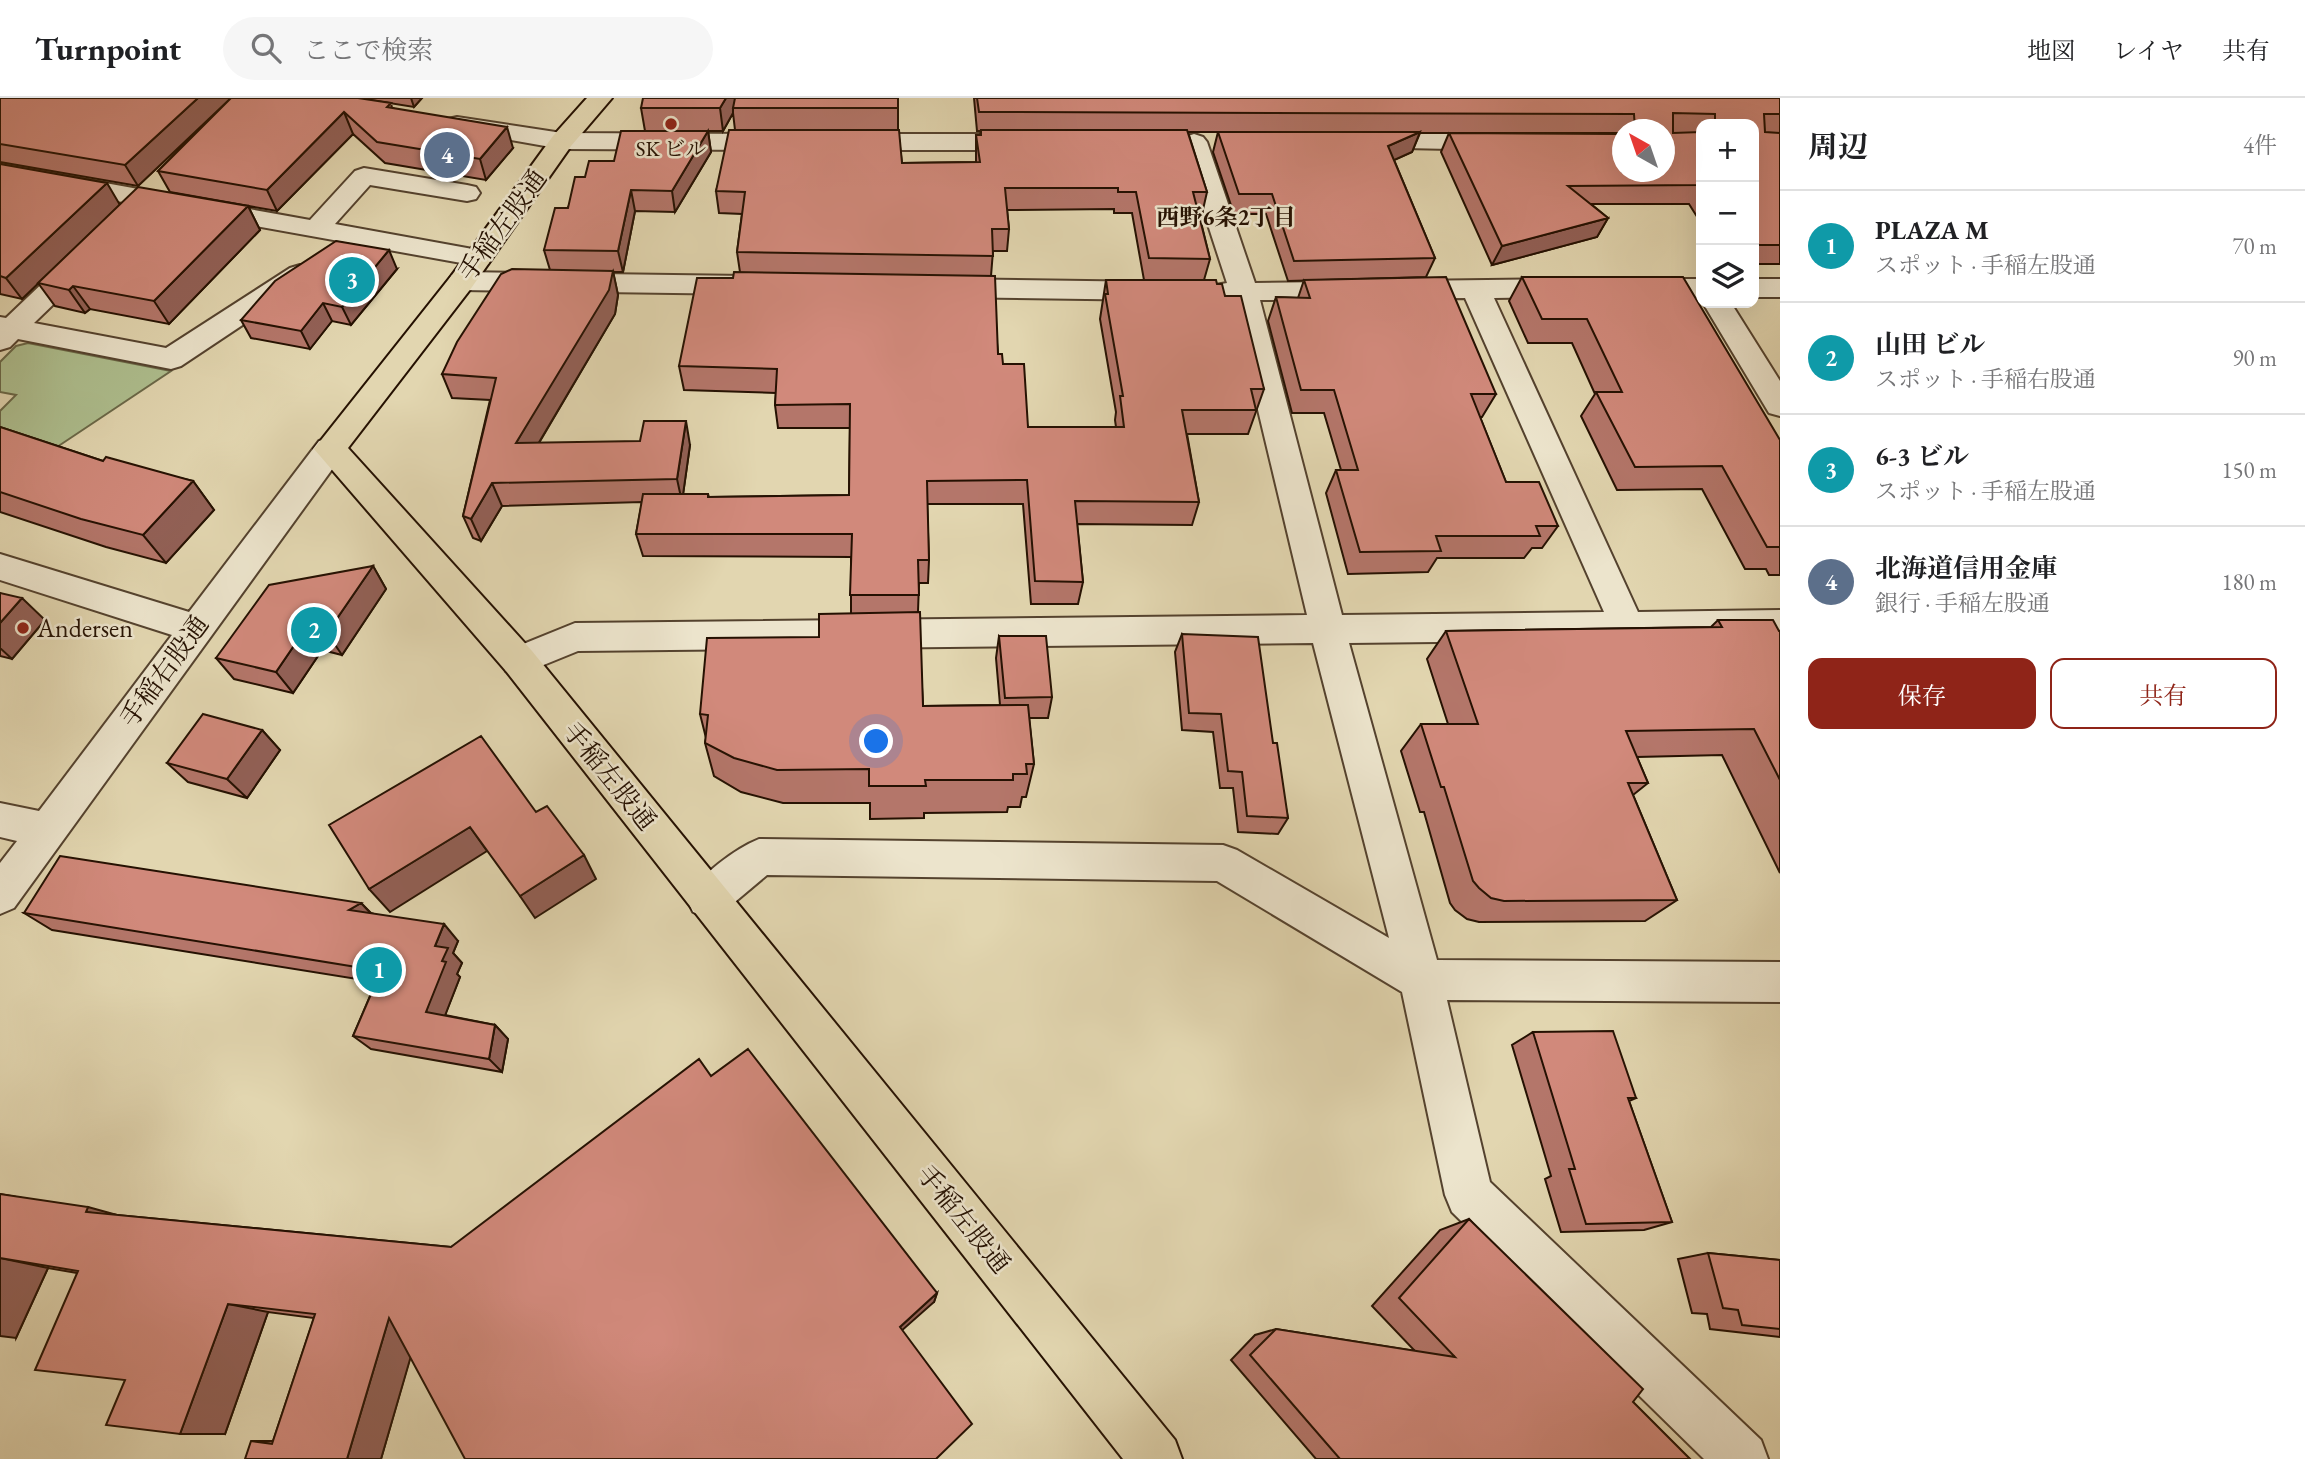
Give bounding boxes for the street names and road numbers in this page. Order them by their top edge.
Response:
street label: 手稲左股通 [450,162,554,288]
street label: 手稲右股通 [112,608,216,734]
street label: 手稲左股通 [556,715,664,837]
street label: 手稲左股通 [910,1158,1018,1280]

